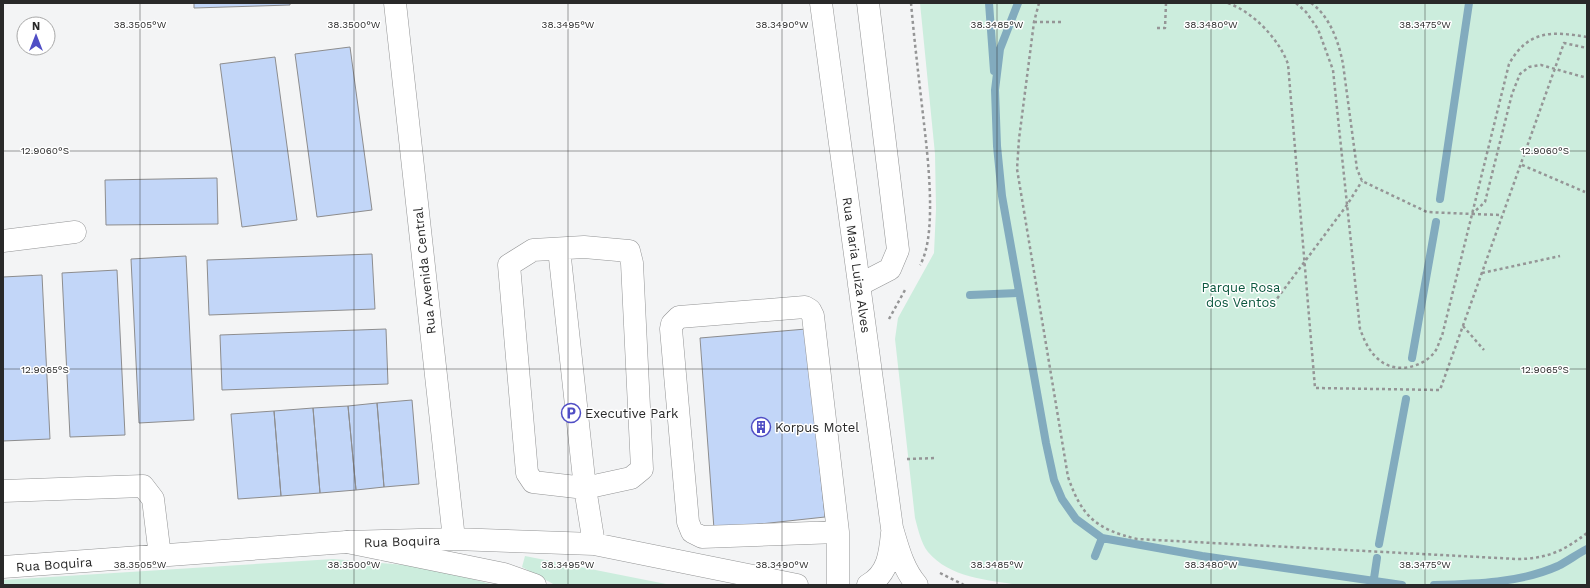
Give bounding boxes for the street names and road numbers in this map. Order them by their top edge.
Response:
street label: Rua Maria Luiza Alves [840,196,873,334]
street label: Rua Avenida Central [410,207,439,335]
street label: Rua Boquira [364,533,441,550]
street label: Rua Boquira [15,554,93,575]

